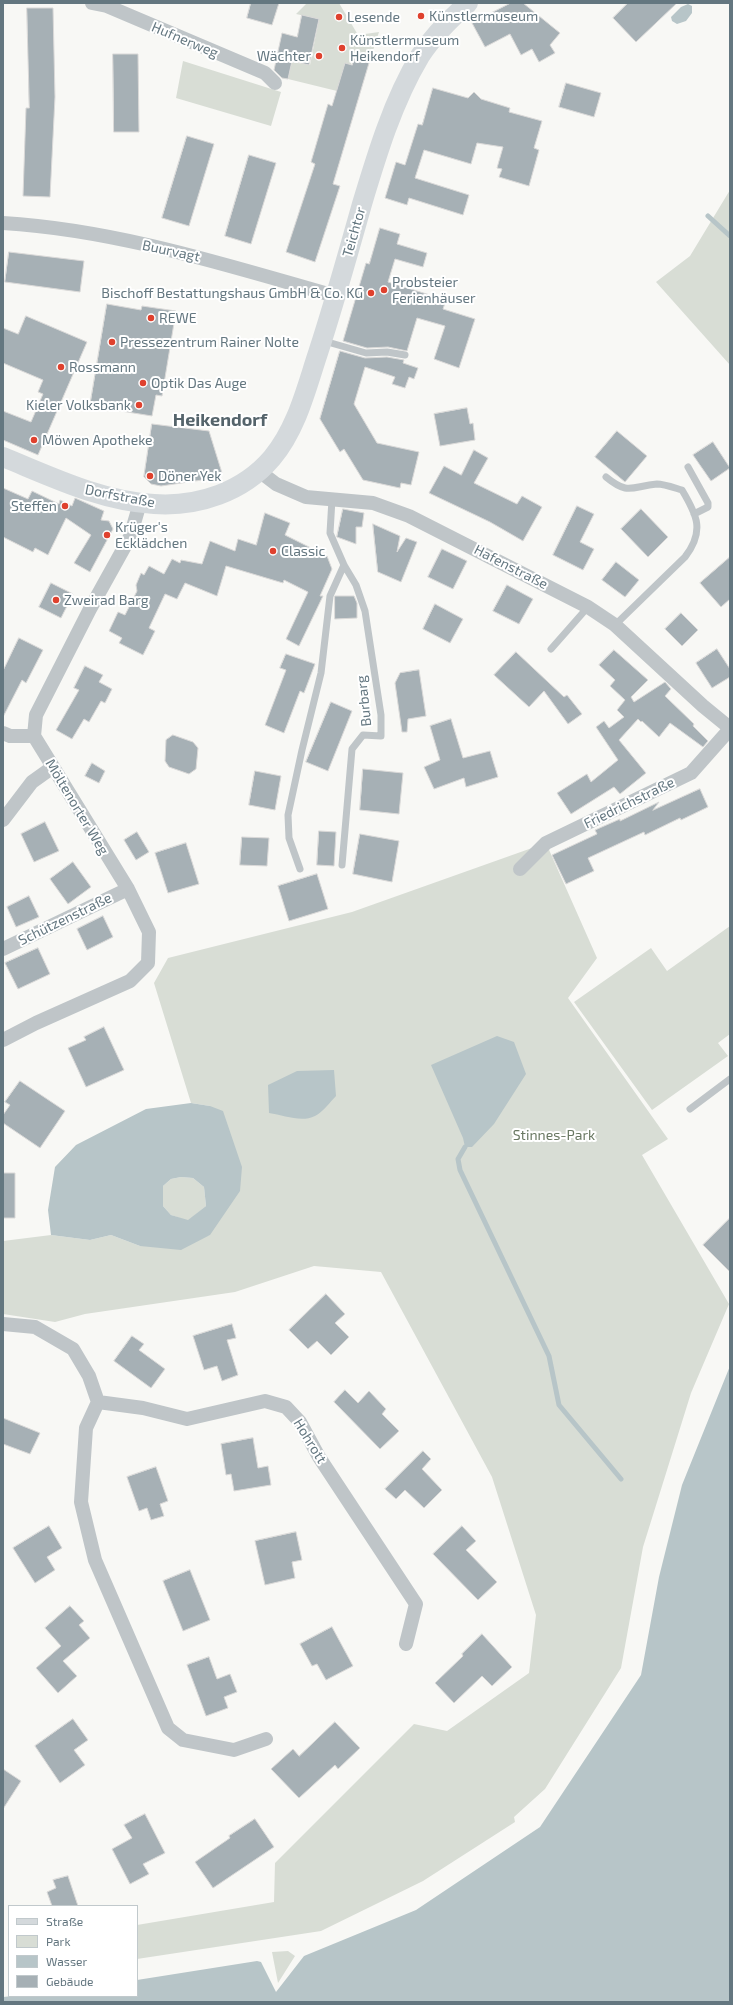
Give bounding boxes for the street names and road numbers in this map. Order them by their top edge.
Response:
street label: Hufnerweg [149,18,221,62]
street label: Teichtor [339,205,369,259]
street label: Buurvagt [141,237,201,265]
street label: Dorfstraße [84,481,156,511]
street label: Hafenstraße [471,541,551,593]
street label: Burbarg [353,675,375,727]
street label: Möltenorter Weg [42,756,112,858]
street label: Friedrichstraße [581,774,677,832]
street label: Schützenstraße [16,889,114,949]
street label: Hohrott [290,1416,330,1466]

